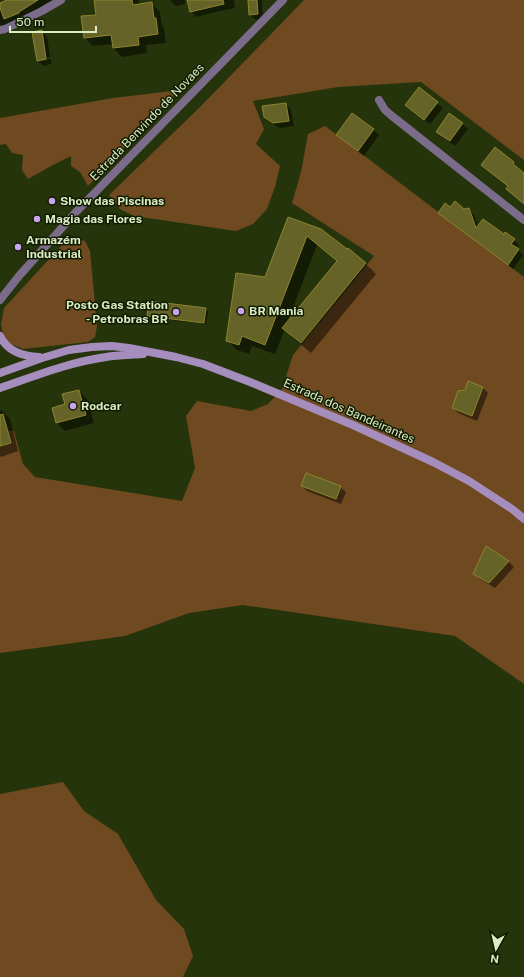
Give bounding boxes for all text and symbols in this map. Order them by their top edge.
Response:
scale bar [10,8,96,34]
text: 50 m [16,15,44,29]
street label: Estrada Benvindo de Novaes [87,60,207,184]
place label: Show das Piscinas [60,194,164,208]
marker: Show das Piscinas [47,196,57,206]
place label: Magia das Flores [45,212,142,226]
marker: Magia das Flores [32,214,42,224]
place label: Armazém Industrial [26,233,81,261]
marker: Armazém Industrial [13,242,23,252]
place label: Posto Gas Station - Petrobras BR [66,298,168,326]
place label: BR Mania [249,304,304,318]
marker: BR Mania [236,306,246,316]
marker: Posto Gas Station - Petrobras BR [171,307,181,317]
street label: Estrada dos Bandeirantes [281,376,417,446]
place label: Rodcar [81,399,122,413]
marker: Rodcar [68,401,78,411]
north arrow [476,929,516,969]
text: N [490,952,500,965]

